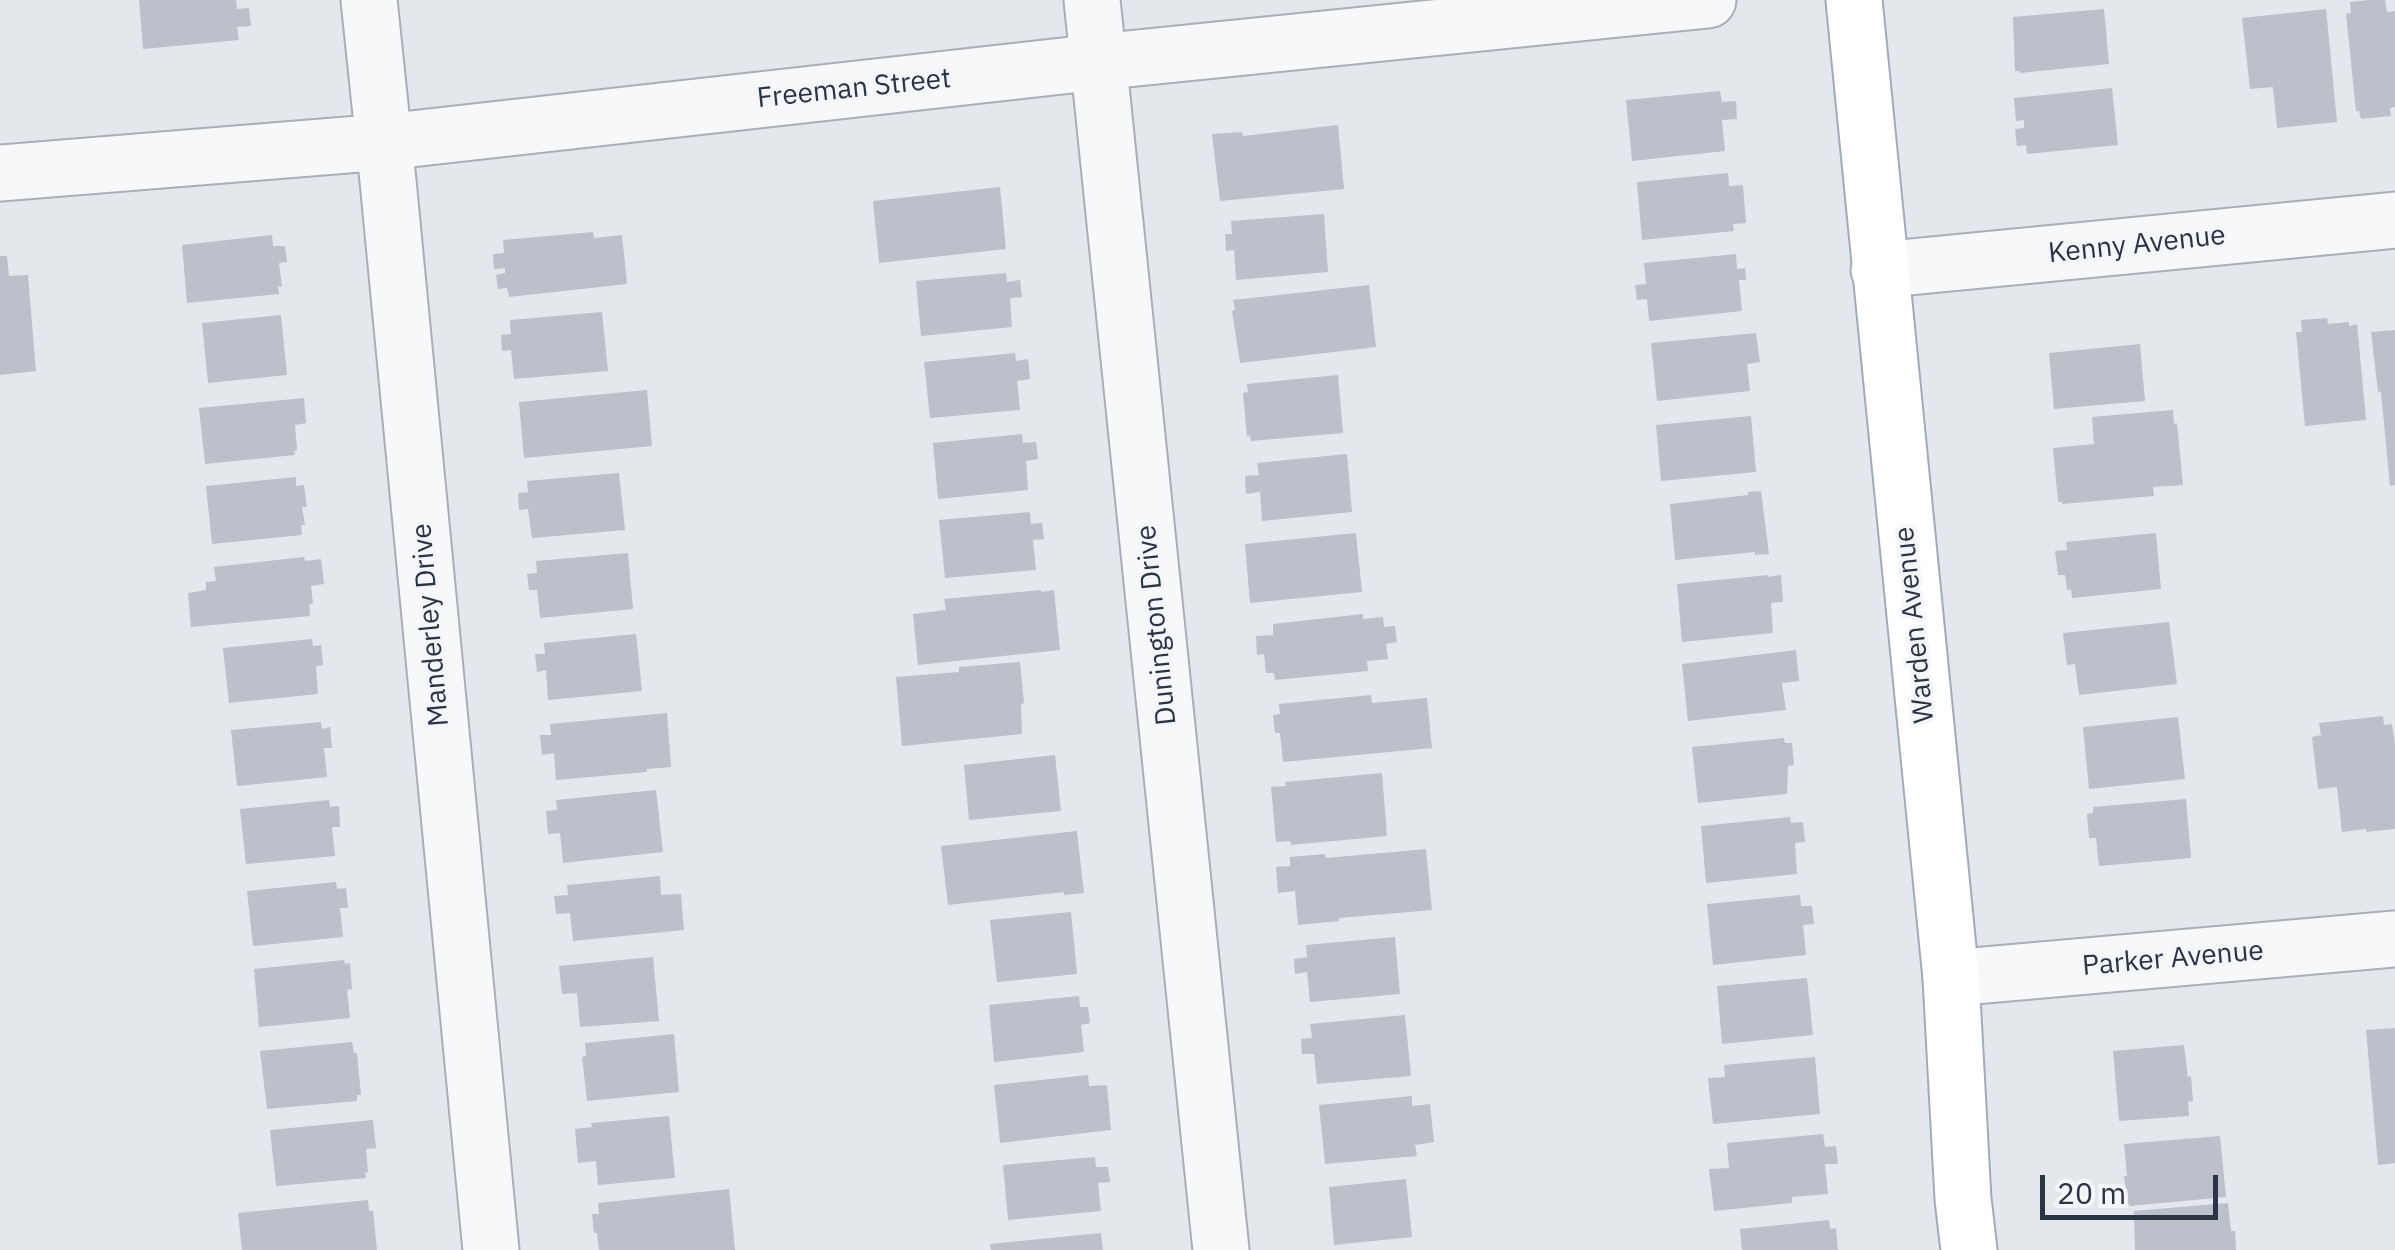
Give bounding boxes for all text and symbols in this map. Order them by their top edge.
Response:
street label: Freeman Street [755,62,953,116]
street label: Kenny Avenue [2047,219,2227,271]
street label: Manderley Drive [405,522,457,728]
street label: Dunington Drive [1130,523,1184,727]
street label: Warden Avenue [1888,525,1942,725]
street label: Parker Avenue [2081,934,2265,984]
scale bar [2045,1155,2222,1217]
text: 20 m [2057,1173,2126,1212]

